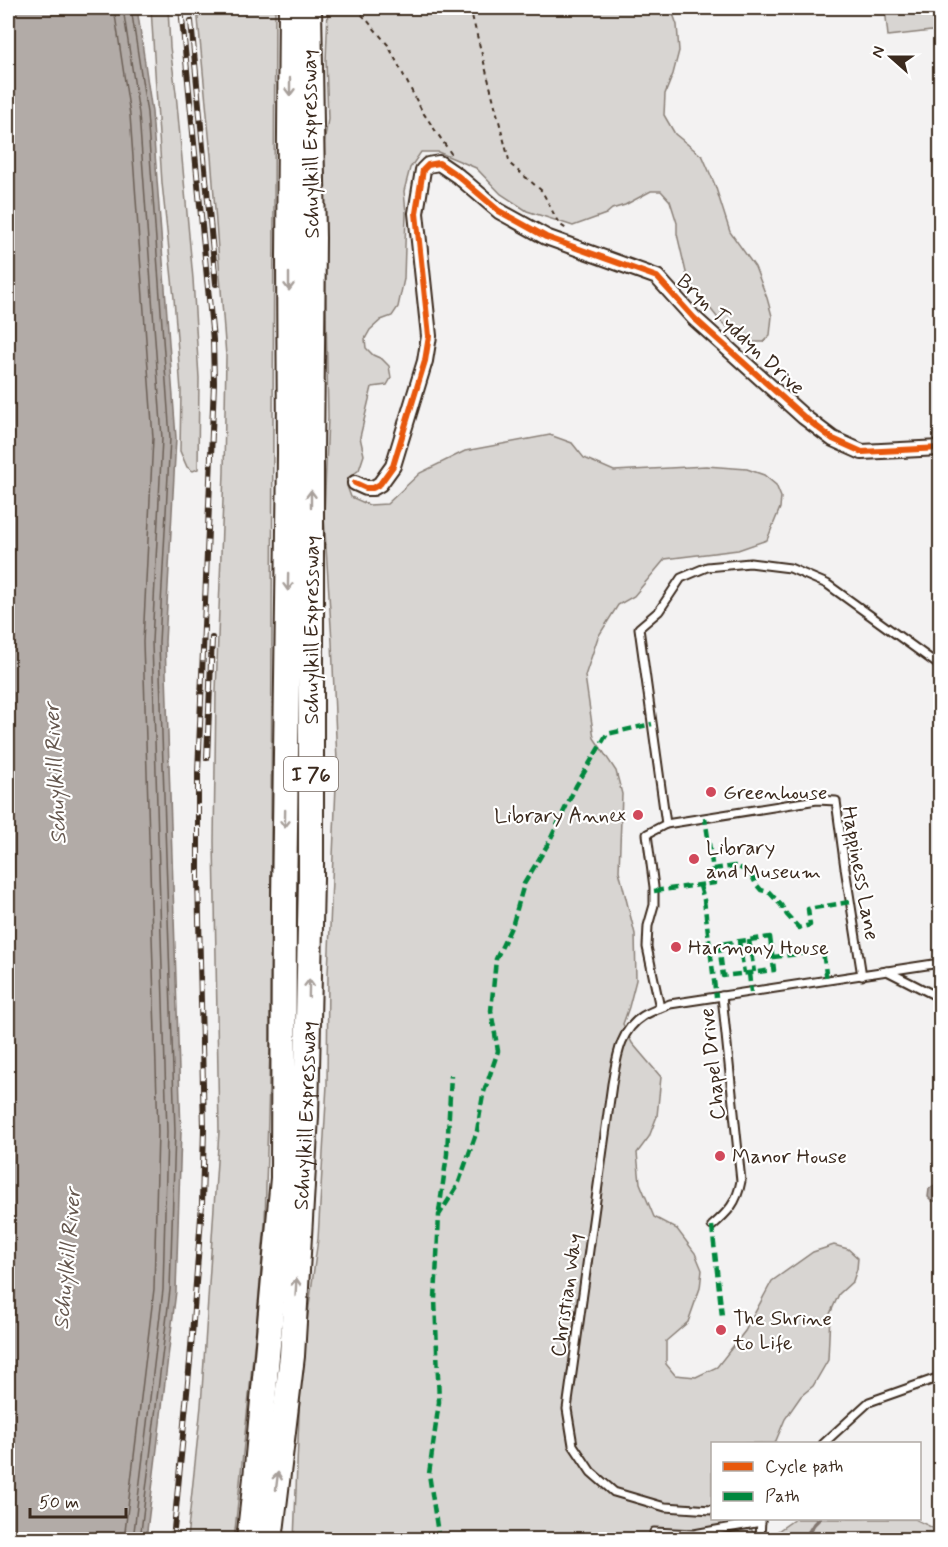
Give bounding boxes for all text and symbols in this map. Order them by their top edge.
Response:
north arrow [861,27,921,87]
text: N [867,43,890,61]
street label: Schuylkill Expressway [295,49,327,239]
one-way arrow [284,76,296,96]
street label: Bryn Tyddyn Drive [670,268,811,402]
one-way arrow [283,271,295,291]
one-way arrow [305,489,317,509]
street label: Schuylkill Expressway [298,535,326,725]
one-way arrow [282,571,294,591]
water label: Schuylkill River [38,700,74,845]
road number: I 76 [284,757,338,791]
place label: Greenhouse [723,779,828,807]
marker: Greenhouse [704,785,718,799]
place label: Library Annex [494,802,626,830]
street label: Happiness Lane [834,804,886,942]
one-way arrow [279,808,291,828]
marker: Library Annex [631,808,645,822]
place label: Library and Museum [706,834,821,886]
marker: Library and Museum [687,852,701,866]
place label: Harmony House [688,934,829,962]
marker: Harmony House [669,940,683,954]
one-way arrow [303,978,315,998]
street label: Chapel Drive [693,1006,733,1121]
street label: Schuylkill Expressway [288,1021,323,1211]
place label: Manor House [732,1143,847,1171]
marker: Manor House [713,1149,727,1163]
water label: Schuylkill River [48,1185,88,1331]
street label: Christian Way [544,1232,590,1359]
one-way arrow [291,1278,302,1298]
place label: The Shrine to Life [732,1305,832,1357]
marker: The Shrine to Life [714,1323,728,1337]
legend [711,1442,921,1520]
text: Cycle path [765,1455,843,1479]
one-way arrow [272,1472,283,1492]
scale bar [30,1481,126,1519]
text: Path [765,1485,800,1509]
text: 50 m [39,1491,79,1515]

